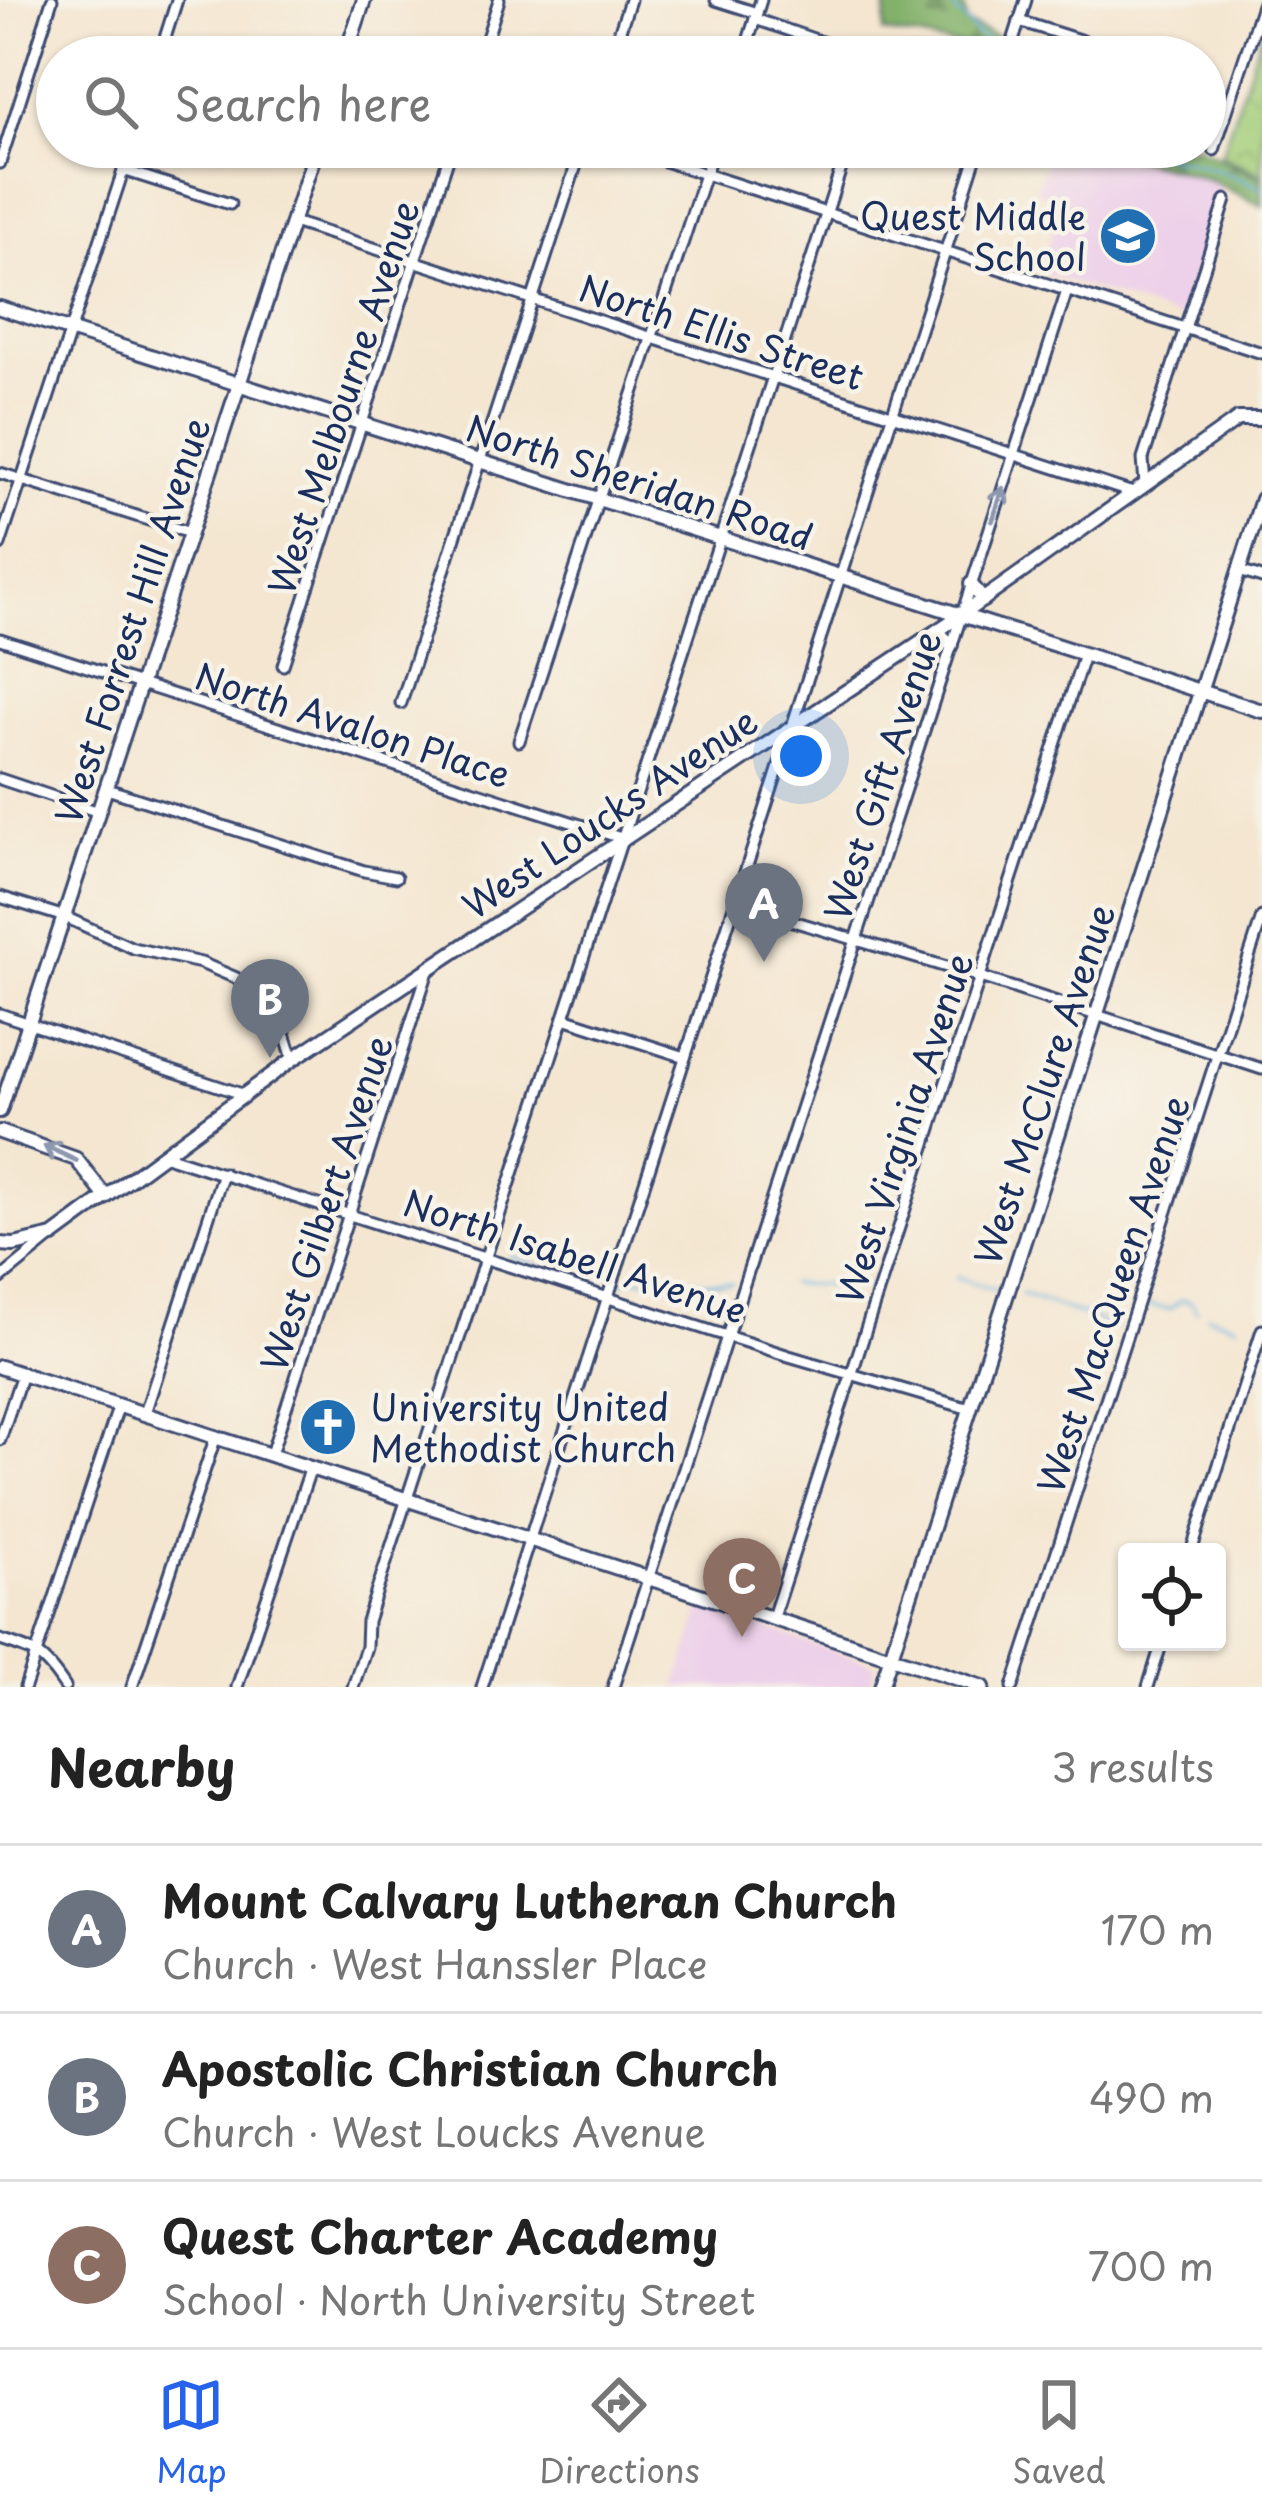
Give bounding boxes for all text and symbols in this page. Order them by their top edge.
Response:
search box [36,36,1226,168]
text: Search here [174,68,431,136]
icon: search [78,69,144,135]
place label: Quest Middle School [860,188,1086,283]
street label: West Melbourne Avenue [253,193,431,601]
school or university icon: Quest Middle School [1097,205,1159,267]
street label: North Ellis Street [573,260,871,402]
street label: North Sheridan Road [460,399,820,563]
street label: West Forrest Hill Avenue [40,410,222,830]
one-way arrow [988,486,1010,524]
street label: West Gift Avenue [809,623,953,927]
street label: North Avalon Place [189,648,517,800]
street label: West Loucks Avenue [452,697,766,927]
your location [771,726,831,786]
pin: A [725,863,803,962]
street label: West McClure Avenue [959,897,1127,1271]
street label: West Virginia Avenue [821,946,985,1310]
pin: B [231,959,309,1058]
street label: West Gilbert Avenue [245,1028,405,1378]
street label: West MacQueen Avenue [1022,1088,1202,1500]
one-way arrow [43,1141,79,1163]
street label: North Isabell Avenue [397,1174,753,1336]
place label: University United Methodist Church [370,1379,676,1474]
church icon: University United Methodist Church [297,1396,359,1458]
pin: C [703,1538,781,1637]
map controls [1118,1543,1226,1651]
button: locate [1118,1543,1226,1651]
text: Nearby [48,1727,235,1804]
text: 3 results [1051,1736,1214,1795]
text: Mount Calvary Lutheran Church [162,1865,897,1933]
text: A [72,1899,102,1958]
text: 170 m [1101,1899,1214,1958]
text: Church · West Hanssler Place [162,1933,707,1992]
text: Apostolic Christian Church [162,2033,779,2101]
text: B [74,2067,100,2126]
text: 490 m [1089,2067,1214,2126]
text: Church · West Loucks Avenue [162,2101,706,2160]
text: Quest Charter Academy [162,2201,718,2269]
text: C [72,2235,102,2294]
text: 700 m [1088,2235,1214,2294]
text: School · North University Street [162,2269,755,2328]
tab: Map [156,2372,227,2494]
tab: Directions [539,2372,700,2494]
tab: Saved [1012,2372,1106,2494]

